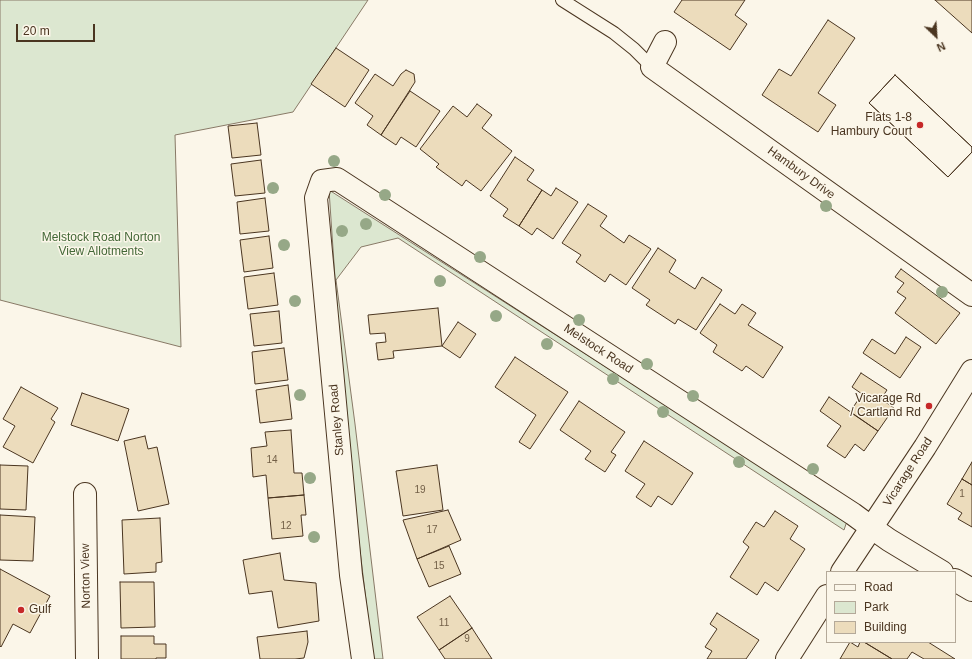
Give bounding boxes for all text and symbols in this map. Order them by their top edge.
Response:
scale bar [18,16,97,42]
north arrow [916,16,956,56]
text: 20 m [23,24,50,38]
text: N [935,40,947,54]
place label: Flats 1-8 Hambury Court [831,111,912,139]
marker: Flats 1-8 Hambury Court [915,120,925,130]
street label: Hambury Drive [764,144,838,202]
park label: Melstock Road Norton View Allotments [42,231,160,259]
street label: Melstock Road [561,321,635,377]
street label: Stanley Road [327,383,347,457]
place label: Vicarage Rd / Cartland Rd [850,392,921,420]
marker: Vicarage Rd / Cartland Rd [924,401,934,411]
street label: Vicarage Road [880,435,936,509]
house number: 14 [266,454,278,466]
house number: 19 [414,484,426,496]
house number: 1 [959,488,965,500]
house number: 12 [280,520,292,532]
house number: 17 [426,524,438,536]
street label: Norton View [78,543,94,609]
house number: 15 [433,560,445,572]
legend [826,571,956,643]
text: Road [864,580,893,594]
text: Park [864,600,889,614]
place label: Gulf [29,603,51,617]
marker: Gulf [16,605,26,615]
house number: 11 [439,617,449,629]
text: Building [864,620,907,634]
house number: 9 [464,633,470,645]

